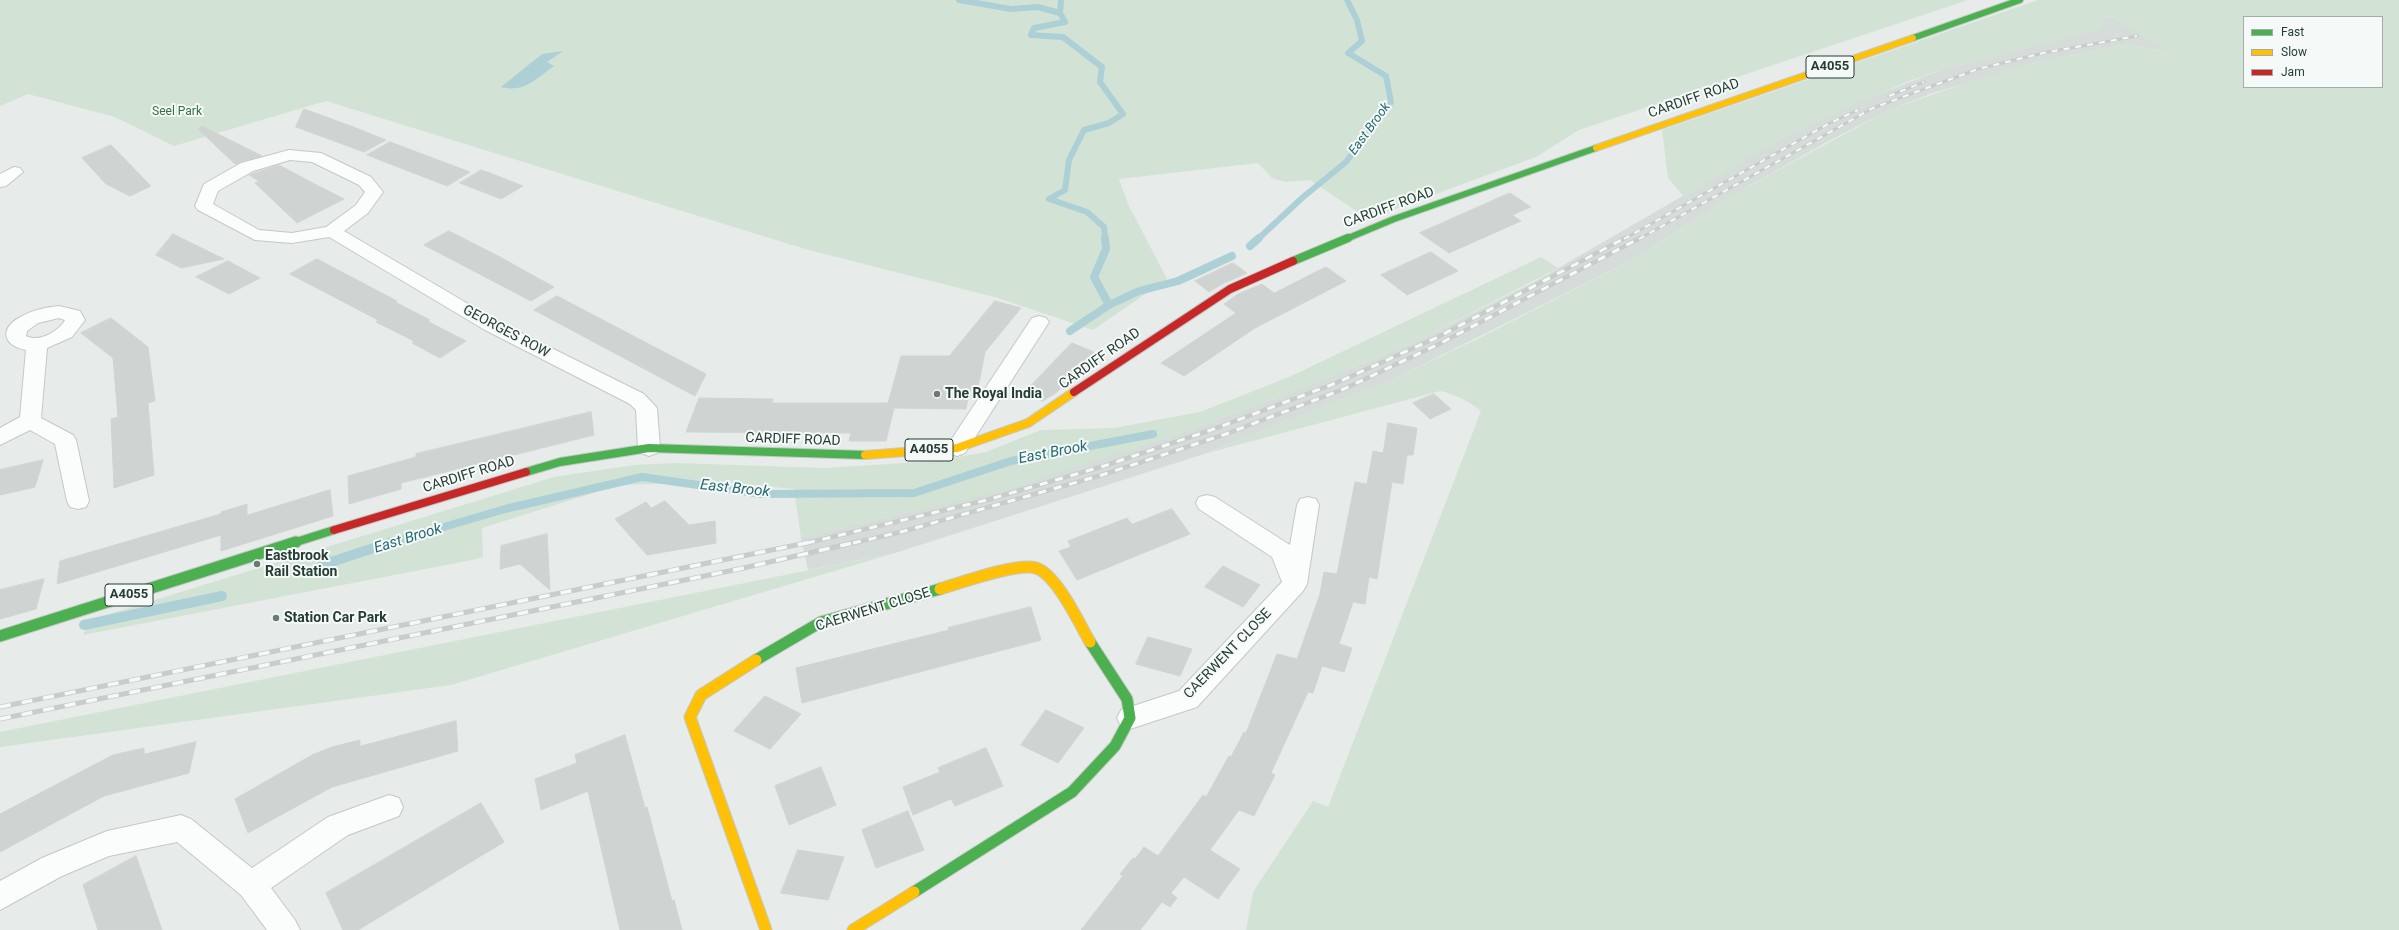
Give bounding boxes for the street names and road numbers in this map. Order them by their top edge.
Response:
road number: A4055 [1806,56,1854,78]
street label: CARDIFF ROAD [1646,76,1742,122]
street label: CARDIFF ROAD [1341,184,1437,232]
street label: GEORGES ROW [460,302,552,362]
street label: CARDIFF ROAD [1056,325,1144,393]
street label: CARDIFF ROAD [745,430,841,450]
road number: A4055 [905,439,953,461]
street label: CARDIFF ROAD [421,453,517,497]
road number: A4055 [105,584,153,606]
street label: CAERWENT CLOSE [814,585,932,635]
street label: CAERWENT CLOSE [1181,605,1275,703]

